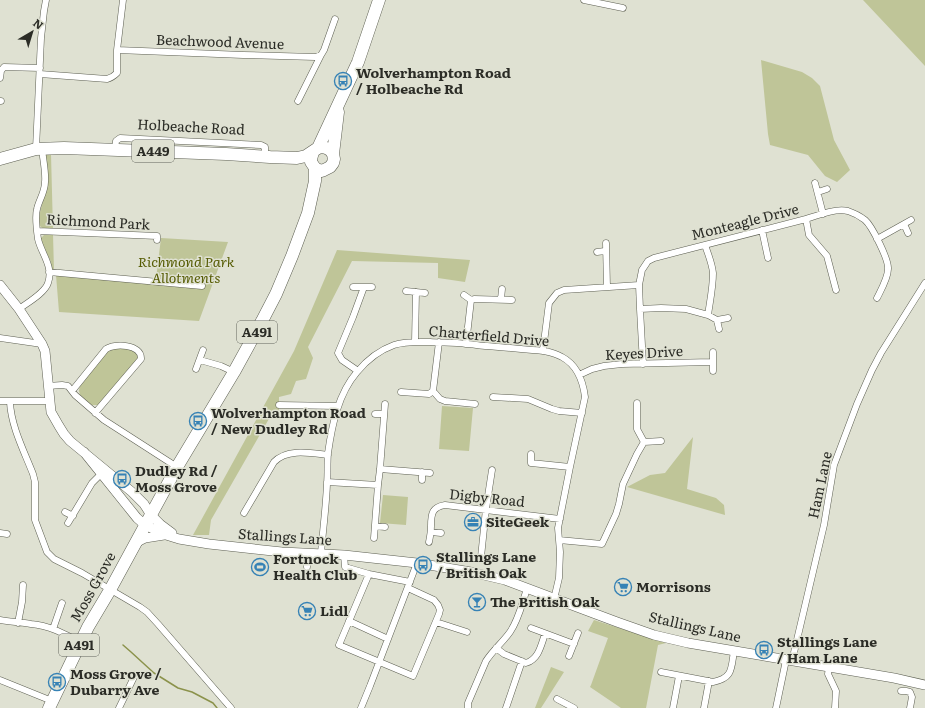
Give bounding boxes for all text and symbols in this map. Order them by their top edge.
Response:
north arrow [12,12,52,52]
text: N [30,14,47,32]
street label: Beachwood Avenue [156,29,285,53]
place label: Wolverhampton Road / Holbeache Rd [356,62,511,98]
bus stop icon: Wolverhampton Road / Holbeache Rd [333,71,353,91]
street label: Holbeache Road [137,113,246,139]
road number: A449 [132,140,174,162]
street label: Monteagle Drive [689,198,801,244]
street label: Richmond Park [46,208,151,234]
park label: Richmond Park Allotments [138,251,235,287]
street label: Charterfield Drive [428,320,550,350]
road number: A491 [237,321,277,343]
street label: Keyes Drive [604,340,683,364]
place label: Wolverhampton Road / New Dudley Rd [211,402,366,438]
bus stop icon: Wolverhampton Road / New Dudley Rd [188,411,208,431]
street label: Ham Lane [802,449,836,520]
place label: Dudley Rd / Moss Grove [135,460,218,496]
bus stop icon: Dudley Rd / Moss Grove [112,469,132,489]
street label: Digby Road [448,483,526,511]
place label: SiteGeek [486,511,550,531]
office icon: SiteGeek [463,512,483,532]
street label: Stallings Lane [237,523,333,549]
place label: Stallings Lane / British Oak [436,546,536,582]
street label: Moss Grove [65,548,120,625]
place label: Fortnock Health Club [273,548,357,584]
bus stop icon: Stallings Lane / British Oak [413,555,433,575]
sports icon: Fortnock Health Club [250,557,270,577]
place label: Morrisons [636,576,711,596]
supermarket icon: Morrisons [613,577,633,597]
place label: The British Oak [490,591,600,611]
bar icon: The British Oak [467,592,487,612]
place label: Lidl [320,600,348,620]
supermarket icon: Lidl [297,601,317,621]
street label: Stallings Lane [647,606,743,646]
place label: Stallings Lane / Ham Lane [777,631,877,667]
road number: A491 [59,634,99,656]
bus stop icon: Stallings Lane / Ham Lane [754,640,774,660]
place label: Moss Grove / Dubarry Ave [70,663,162,699]
bus stop icon: Moss Grove / Dubarry Ave [47,672,67,692]

